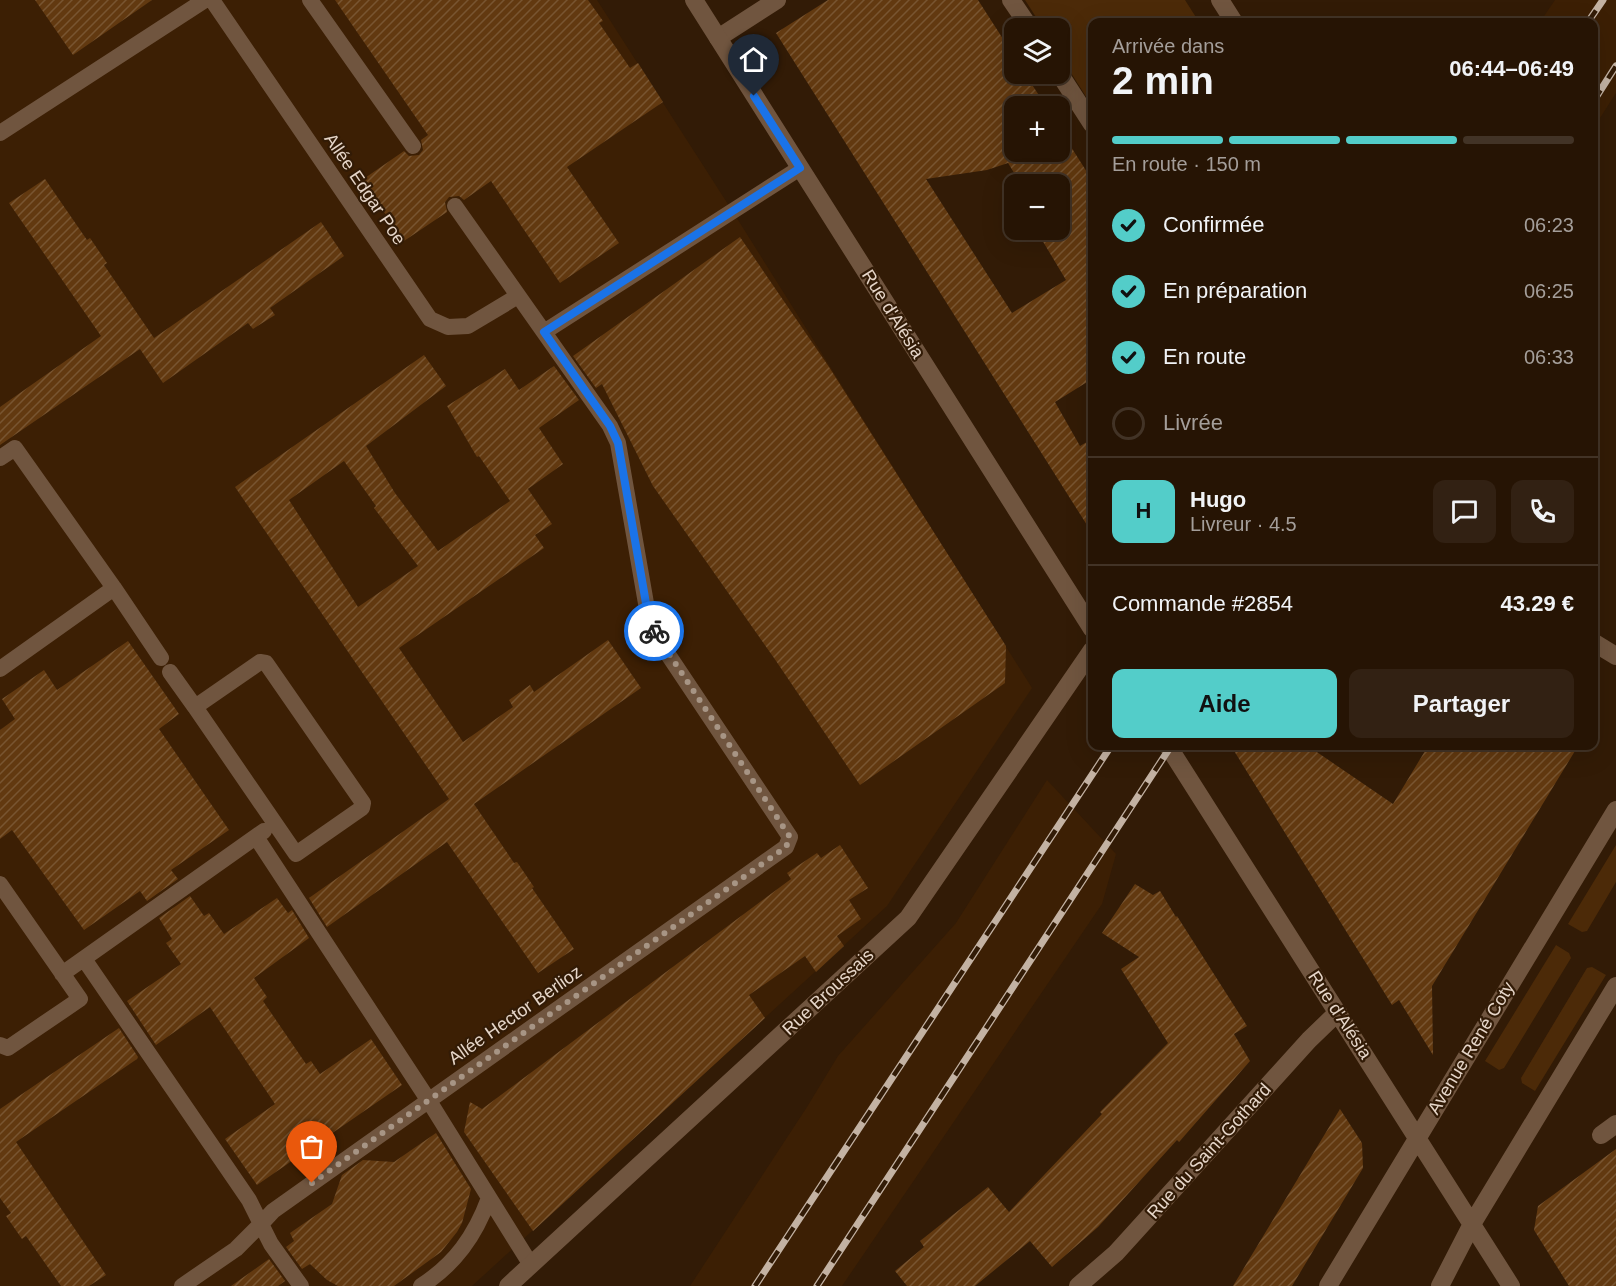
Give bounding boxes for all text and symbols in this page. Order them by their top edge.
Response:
map controls [1004,18,1070,240]
button: layers [1004,18,1070,84]
pin [728,34,779,96]
text: Arrivée dans [1112,35,1224,57]
icon: home [737,43,770,76]
text: 06:44–06:49 [1449,56,1574,81]
text: 2 min [1112,59,1214,102]
button: + [1004,96,1070,162]
street label: Allée Edgar Poe [320,129,410,249]
text: En route · 150 m [1112,153,1261,175]
button: − [1004,174,1070,240]
icon: check [1112,209,1145,242]
text: Confirmée [1163,212,1264,237]
text: 06:23 [1524,214,1574,236]
street label: Rue d'Alésia [858,266,929,363]
icon: check [1112,275,1145,308]
text: En préparation [1163,278,1307,303]
text: 06:25 [1524,280,1574,302]
icon: check [1112,341,1145,374]
text: En route [1163,344,1246,369]
text: 06:33 [1524,346,1574,368]
text: Livrée [1163,410,1223,435]
button: chat [1433,480,1496,543]
button: phone [1511,480,1574,543]
text: Hugo [1190,487,1246,512]
text: H [1136,498,1151,523]
text: Livreur · 4.5 [1190,513,1297,535]
text: Commande #2854 [1112,591,1293,616]
text: 43.29 € [1501,591,1574,616]
courier [624,601,684,661]
icon: bike [638,615,671,648]
button: Aide [1112,669,1337,738]
button: Partager [1349,669,1574,738]
street label: Rue Broussais [778,945,878,1039]
street label: Allée Hector Berlioz [445,961,585,1069]
street label: Rue d'Alésia [1304,967,1376,1063]
street label: Avenue René Coty [1424,978,1518,1118]
street label: Rue du Saint-Gothard [1143,1079,1275,1223]
pin [286,1121,337,1183]
icon: bag [295,1130,328,1163]

